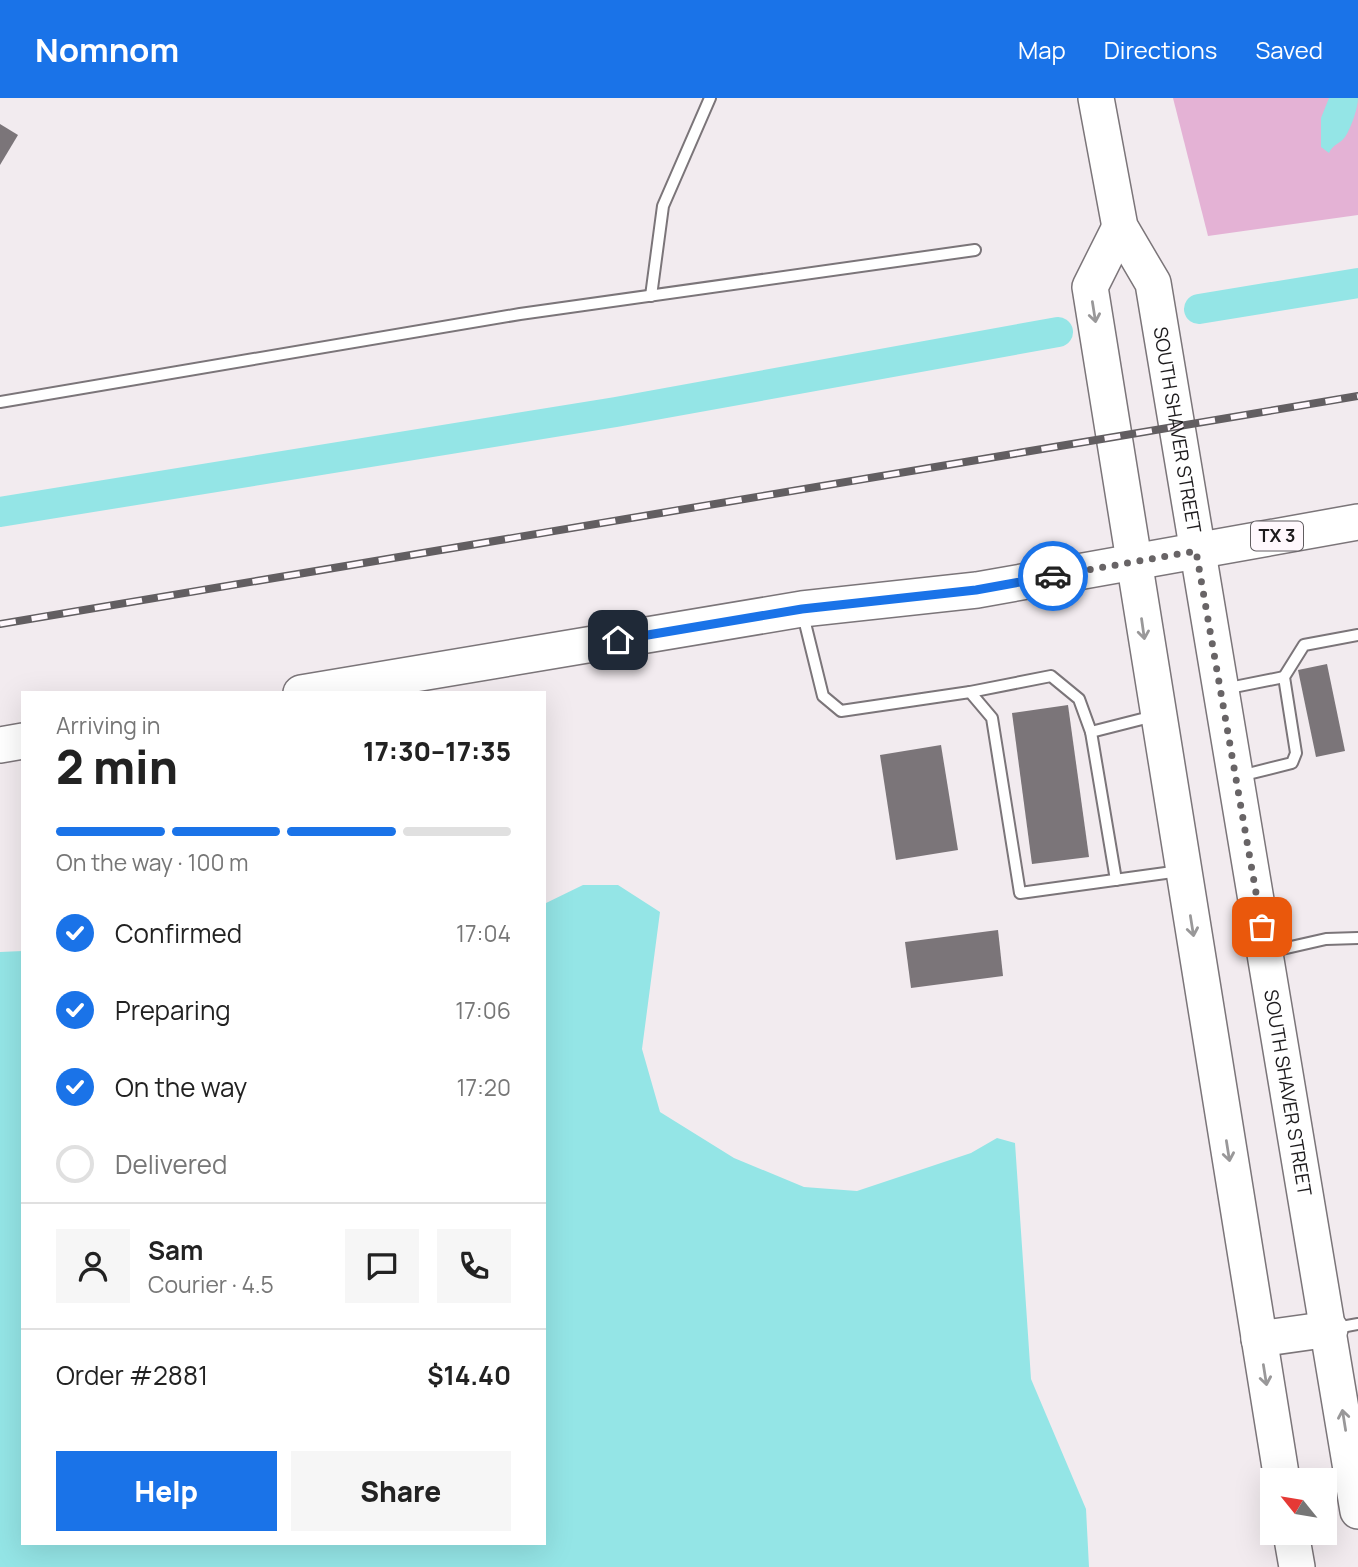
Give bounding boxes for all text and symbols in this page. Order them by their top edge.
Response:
text: Nomnom [35,27,179,72]
text: Map [1018,33,1066,66]
text: Directions [1104,33,1217,66]
text: Saved [1255,33,1323,66]
one-way arrow [1088,300,1101,323]
street label: SOUTH SHAVER STREET [1148,325,1208,535]
road number: TX 3 [1251,522,1303,550]
courier [1018,541,1088,611]
icon: car [1034,557,1072,595]
pin [588,610,648,670]
one-way arrow [1137,617,1150,640]
icon: home [599,621,637,659]
text: Arriving in [56,709,161,741]
text: 17:30–17:35 [363,733,511,769]
text: 2 min [56,735,178,798]
text: On the way · 100 m [56,846,249,878]
pin [1232,897,1292,957]
icon: bag [1243,908,1281,946]
icon: check [56,914,94,952]
one-way arrow [1186,914,1199,937]
text: Confirmed [115,915,242,951]
text: 17:04 [456,917,511,949]
street label: SOUTH SHAVER STREET [1258,988,1318,1198]
icon: check [56,991,94,1029]
text: Preparing [115,992,231,1028]
text: 17:06 [455,994,511,1026]
icon: check [56,1068,94,1106]
text: On the way [115,1069,247,1105]
text: 17:20 [456,1071,511,1103]
one-way arrow [1222,1139,1235,1162]
text: Delivered [115,1146,227,1182]
button: person [56,1229,130,1303]
button: chat [345,1229,419,1303]
button: phone [437,1229,511,1303]
text: Sam [148,1232,203,1268]
text: Courier · 4.5 [148,1268,274,1300]
text: Order #2881 [56,1357,208,1393]
text: $14.40 [427,1357,511,1393]
one-way arrow [1259,1363,1272,1386]
one-way arrow [1337,1409,1350,1432]
button: Help [56,1451,277,1531]
button: Share [291,1451,511,1531]
north arrow [1260,1468,1337,1545]
map controls [1260,1468,1337,1545]

